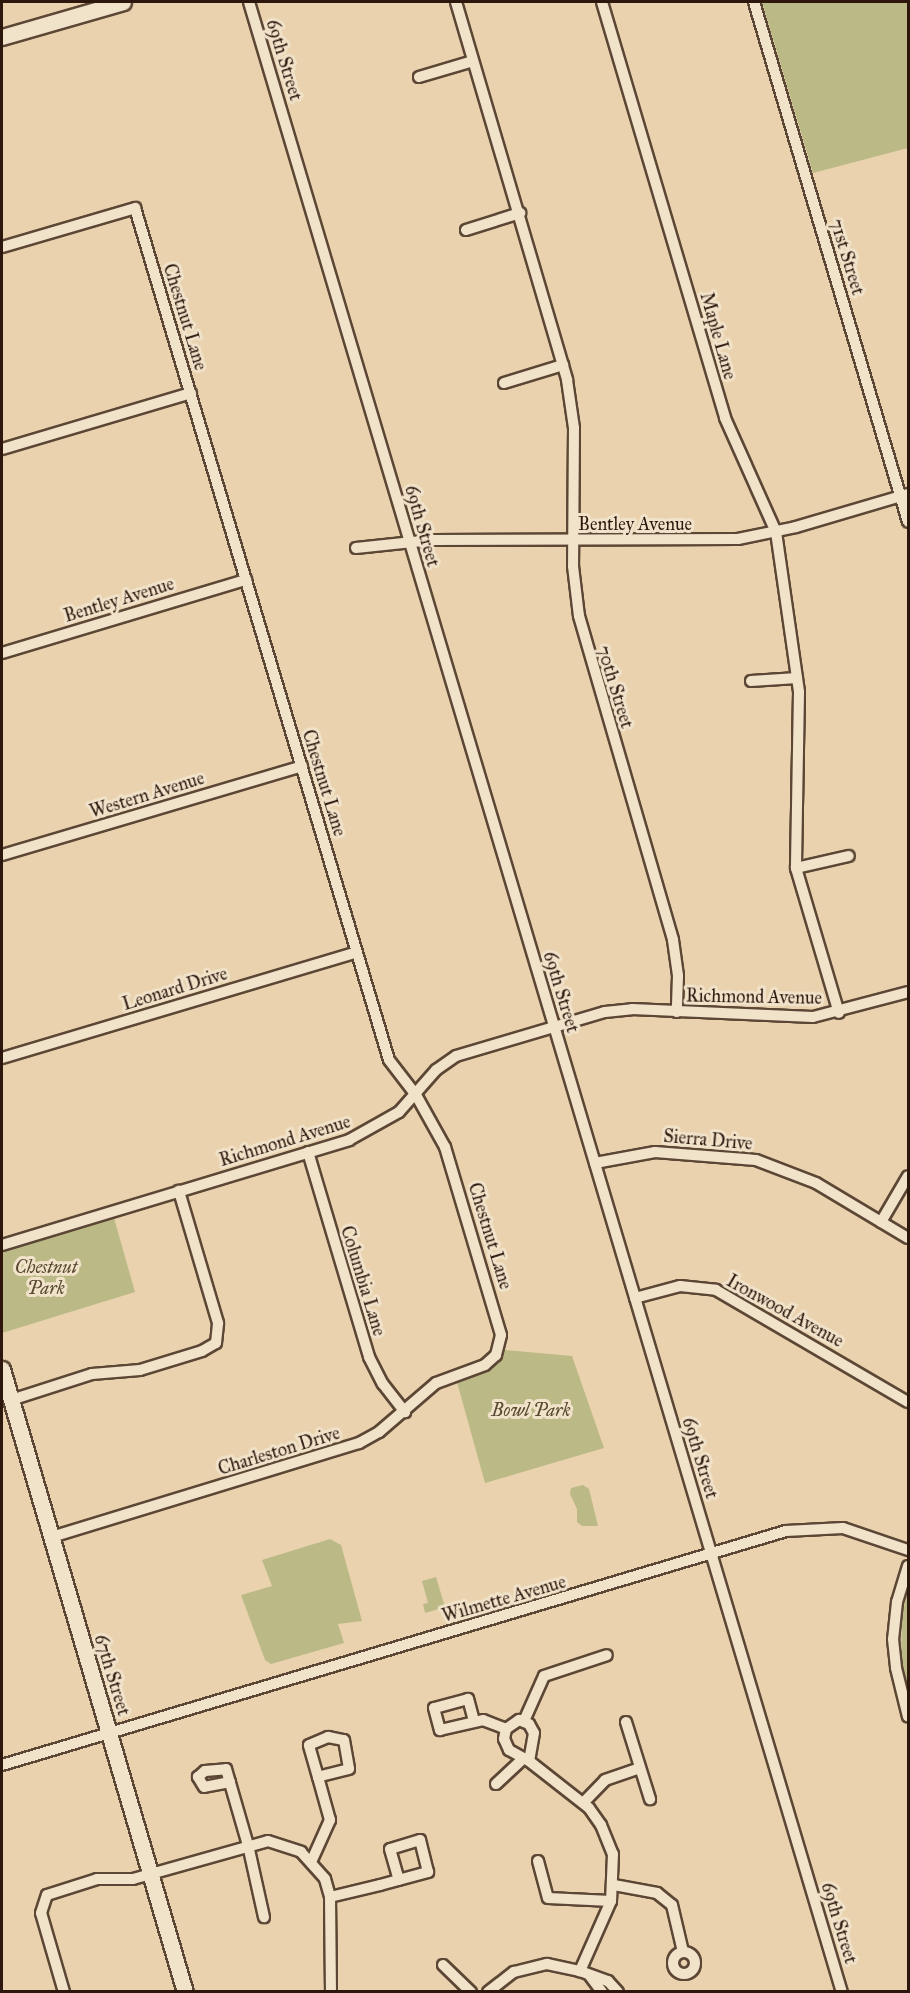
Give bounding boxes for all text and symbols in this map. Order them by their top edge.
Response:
street label: 69th Street [261,17,307,103]
street label: 71st Street [825,216,869,298]
street label: Chestnut Lane [159,261,211,373]
street label: Maple Lane [695,290,741,382]
street label: 69th Street [400,483,444,569]
street label: Bentley Avenue [578,513,692,535]
street label: Bentley Avenue [61,573,177,627]
street label: 70th Street [592,643,638,731]
street label: Chestnut Lane [298,727,350,839]
street label: Western Avenue [87,767,207,823]
street label: 69th Street [538,949,584,1035]
street label: Leonard Drive [120,963,230,1015]
street label: Richmond Avenue [686,985,822,1009]
street label: Richmond Avenue [217,1111,353,1171]
street label: Sierra Drive [663,1125,753,1155]
street label: Chestnut Lane [464,1180,516,1292]
street label: Columbia Lane [336,1223,390,1339]
park label: Chestnut Park [15,1257,77,1300]
street label: Ironwood Avenue [723,1270,847,1352]
park label: Bowl Park [491,1399,571,1421]
street label: 69th Street [677,1415,723,1501]
street label: Charleston Drive [215,1422,343,1480]
street label: Wilmette Avenue [440,1571,568,1627]
street label: 67th Street [89,1632,135,1718]
street label: 69th Street [816,1880,862,1966]

